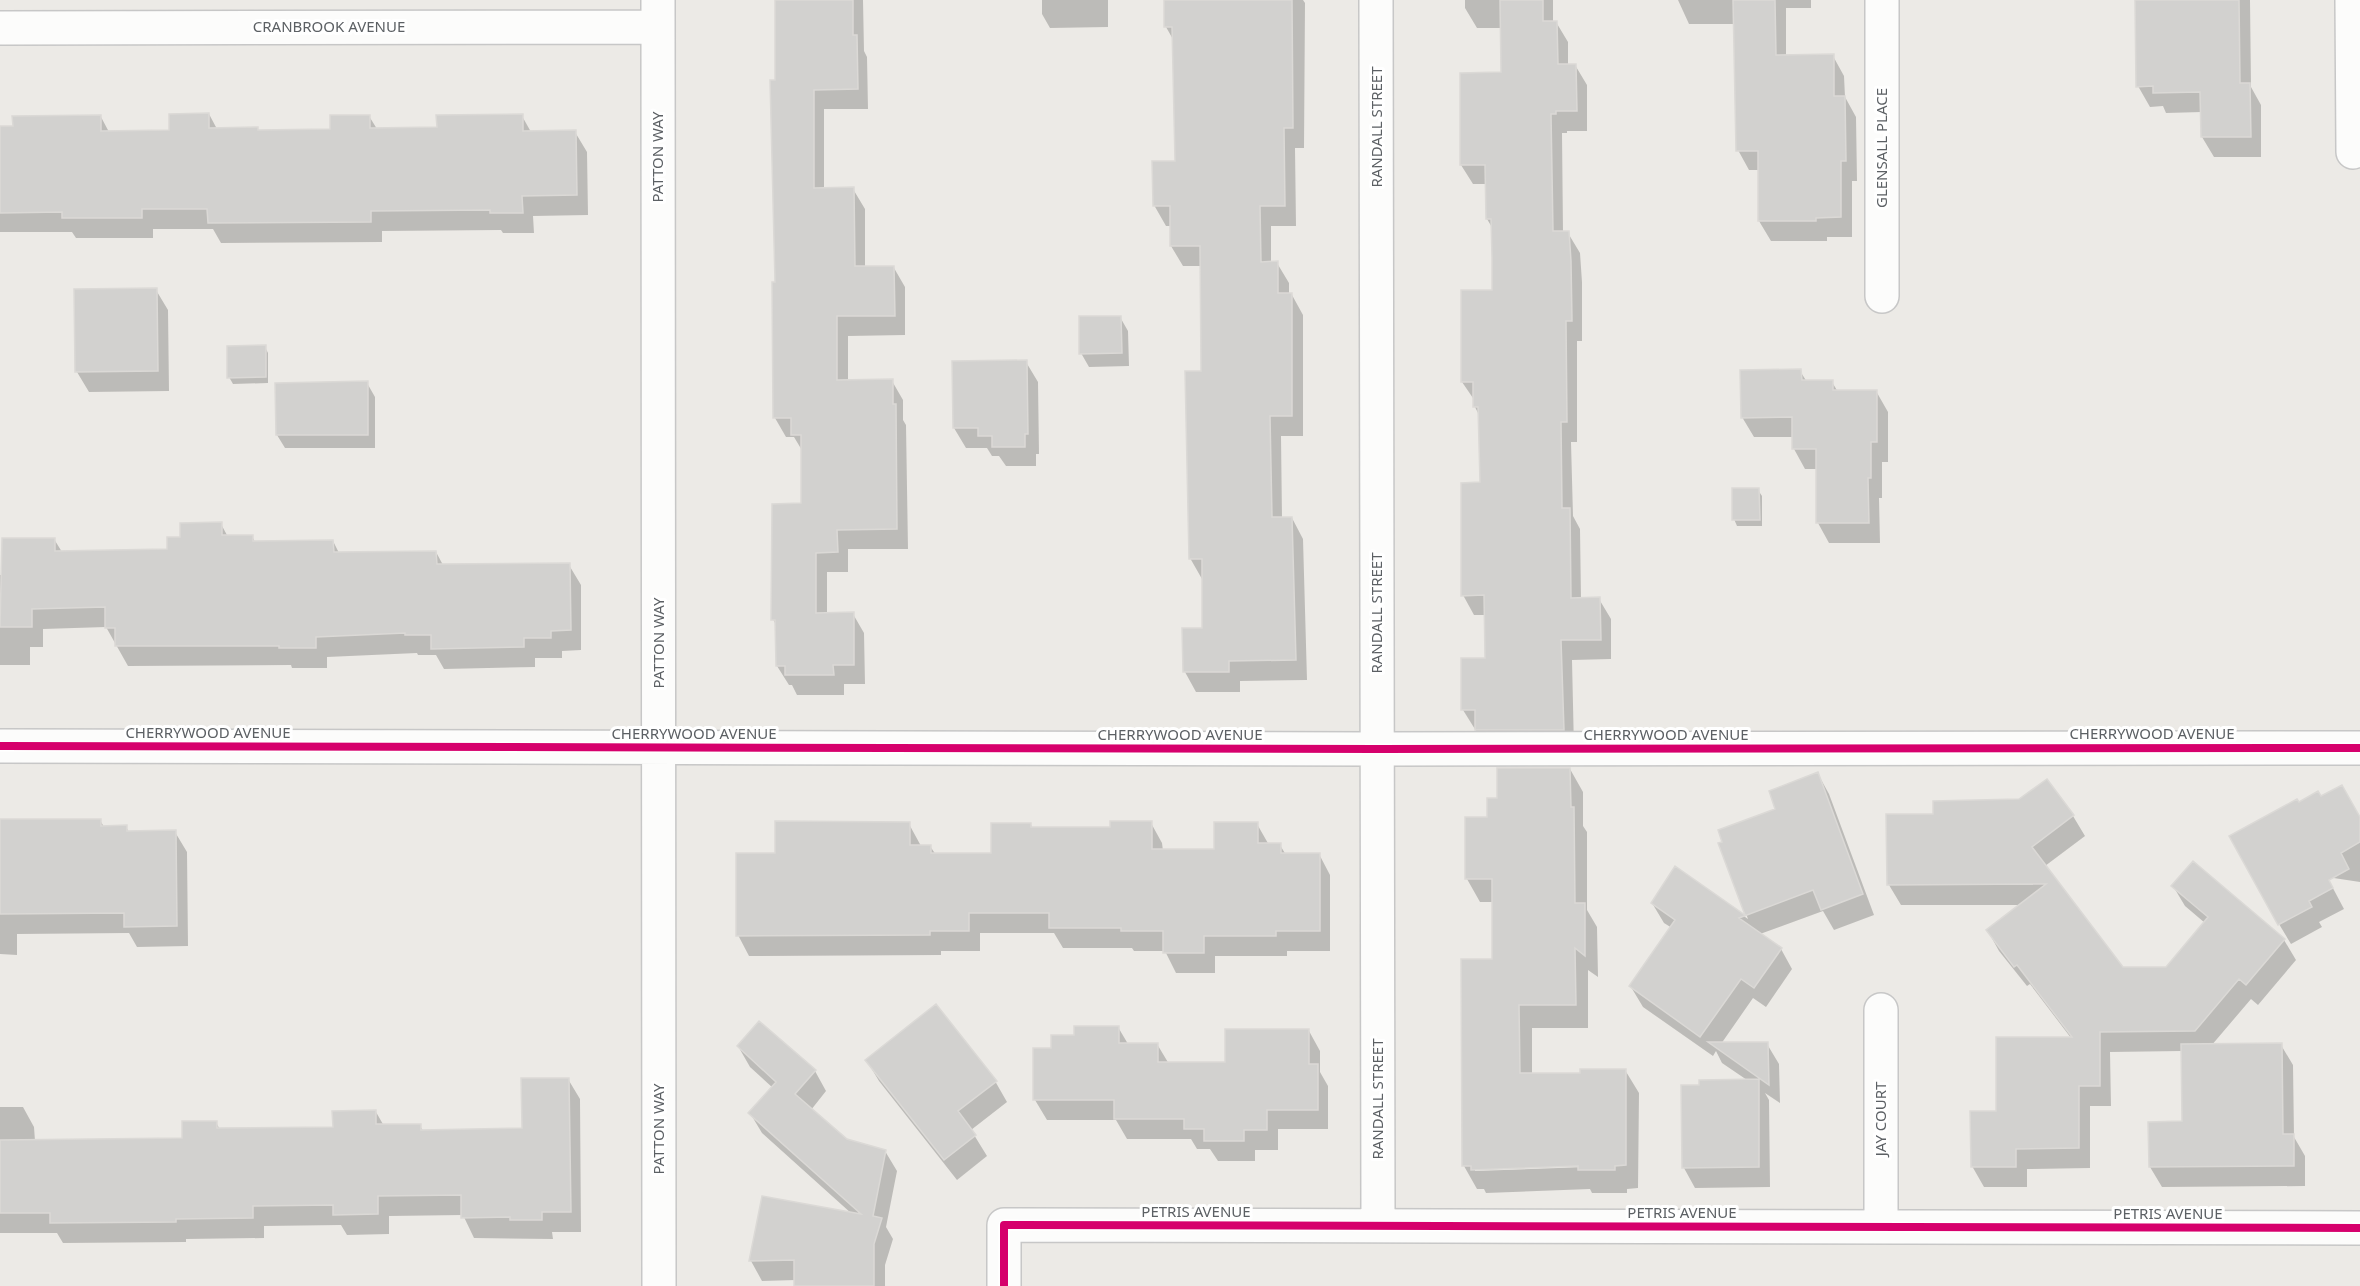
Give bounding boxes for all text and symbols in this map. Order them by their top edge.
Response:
street label: CRANBROOK AVENUE [253,16,405,36]
street label: RANDALL STREET [1366,66,1386,188]
street label: GLENSALL PLACE [1871,88,1891,208]
street label: PATTON WAY [647,111,667,203]
street label: RANDALL STREET [1366,552,1386,674]
street label: PATTON WAY [648,597,668,689]
street label: CHERRYWOOD AVENUE [125,722,291,742]
street label: CHERRYWOOD AVENUE [611,723,777,743]
street label: CHERRYWOOD AVENUE [2069,723,2235,743]
street label: CHERRYWOOD AVENUE [1097,724,1263,744]
street label: CHERRYWOOD AVENUE [1583,724,1749,744]
street label: RANDALL STREET [1367,1038,1387,1160]
street label: JAY COURT [1870,1081,1890,1158]
street label: PATTON WAY [648,1083,668,1175]
street label: PETRIS AVENUE [1141,1201,1251,1221]
street label: PETRIS AVENUE [1627,1202,1737,1222]
street label: PETRIS AVENUE [2113,1203,2223,1223]

